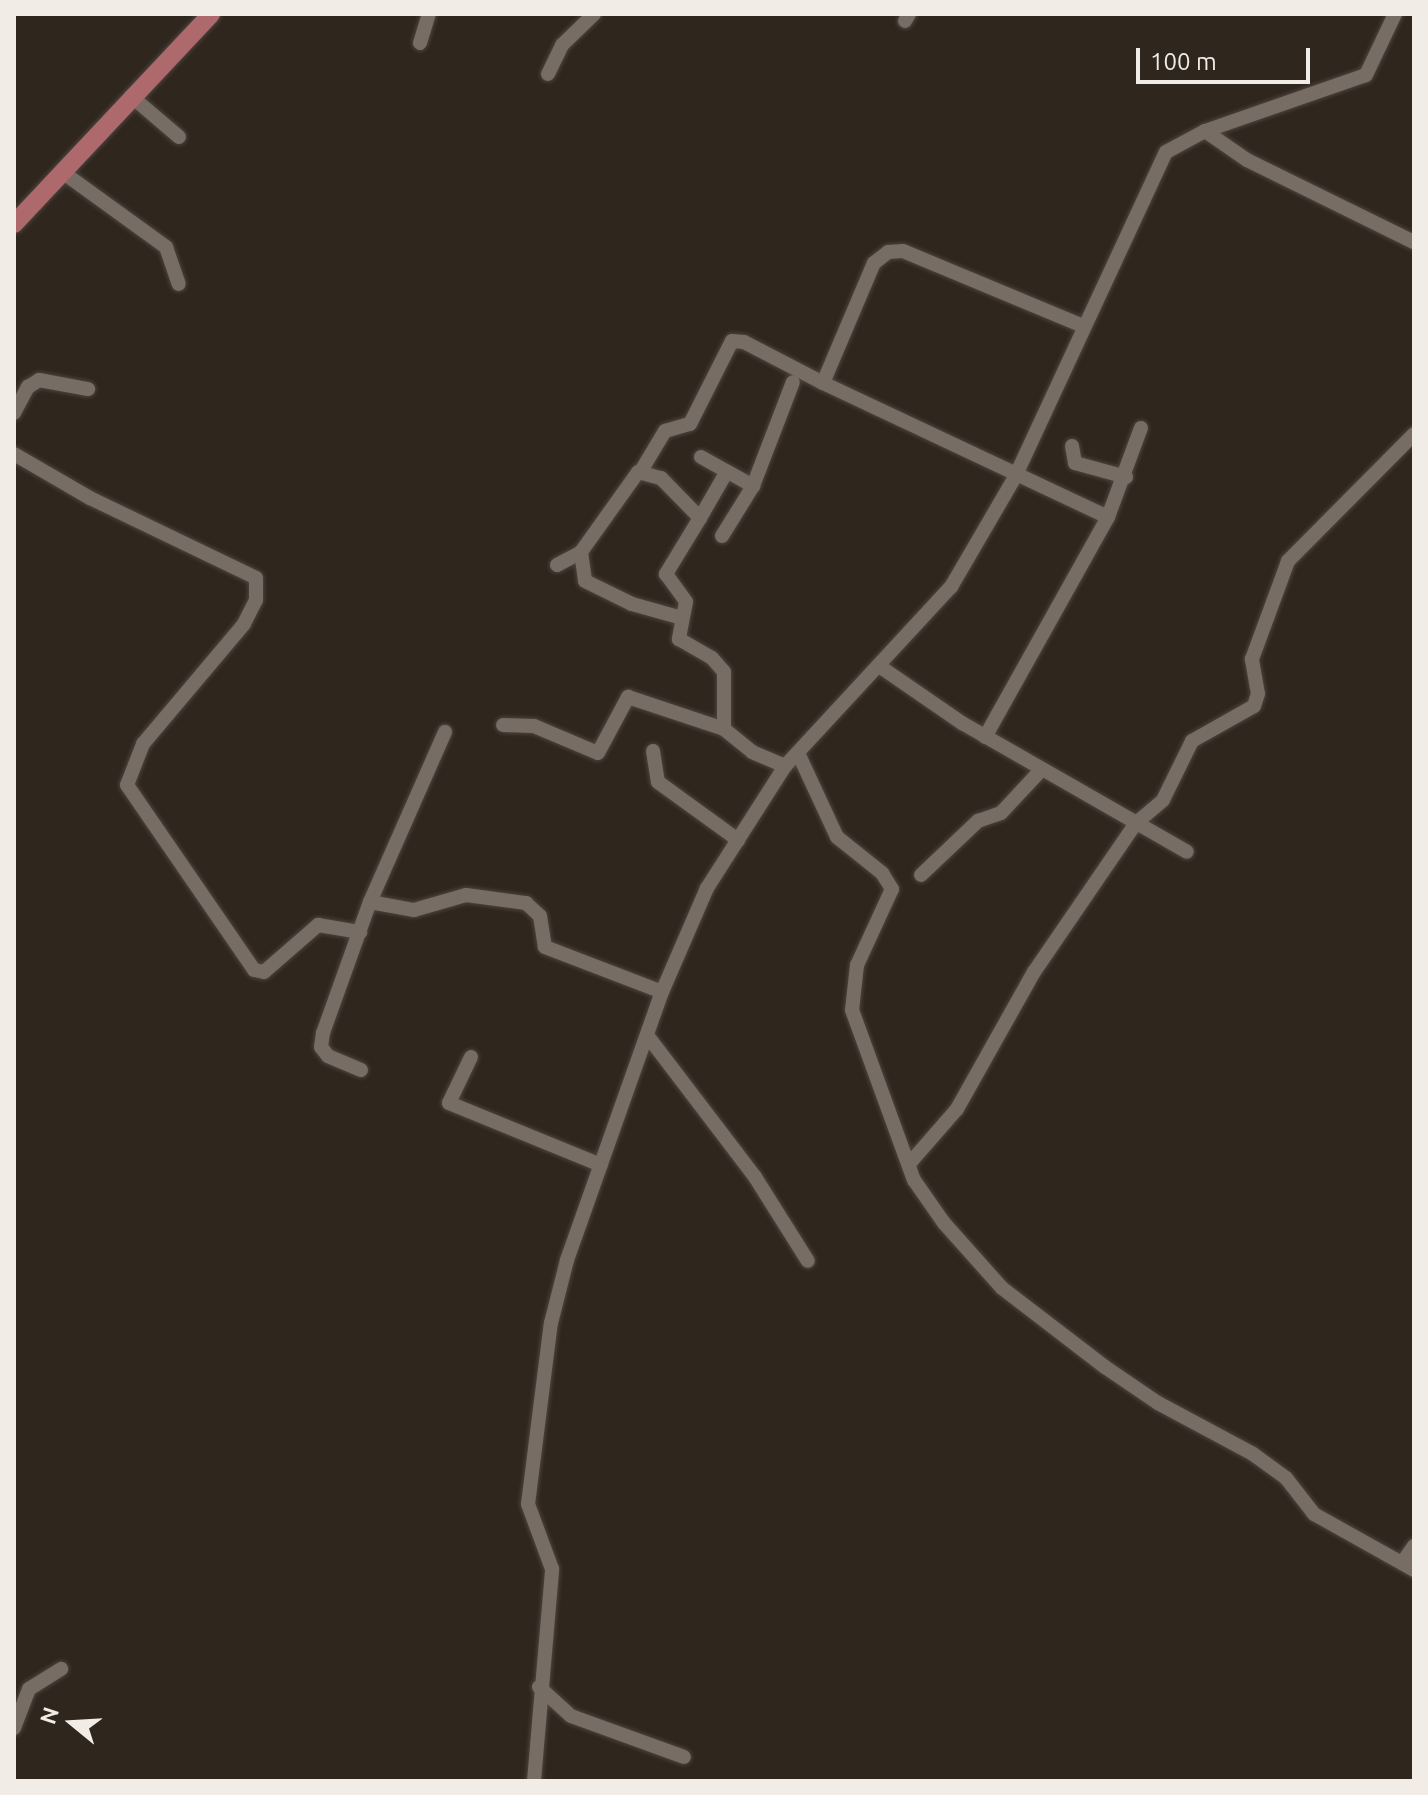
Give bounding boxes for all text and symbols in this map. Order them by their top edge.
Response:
scale bar [1140,32,1314,82]
text: 100 m [1150,48,1217,75]
north arrow [32,1683,112,1763]
text: N [34,1704,63,1727]

